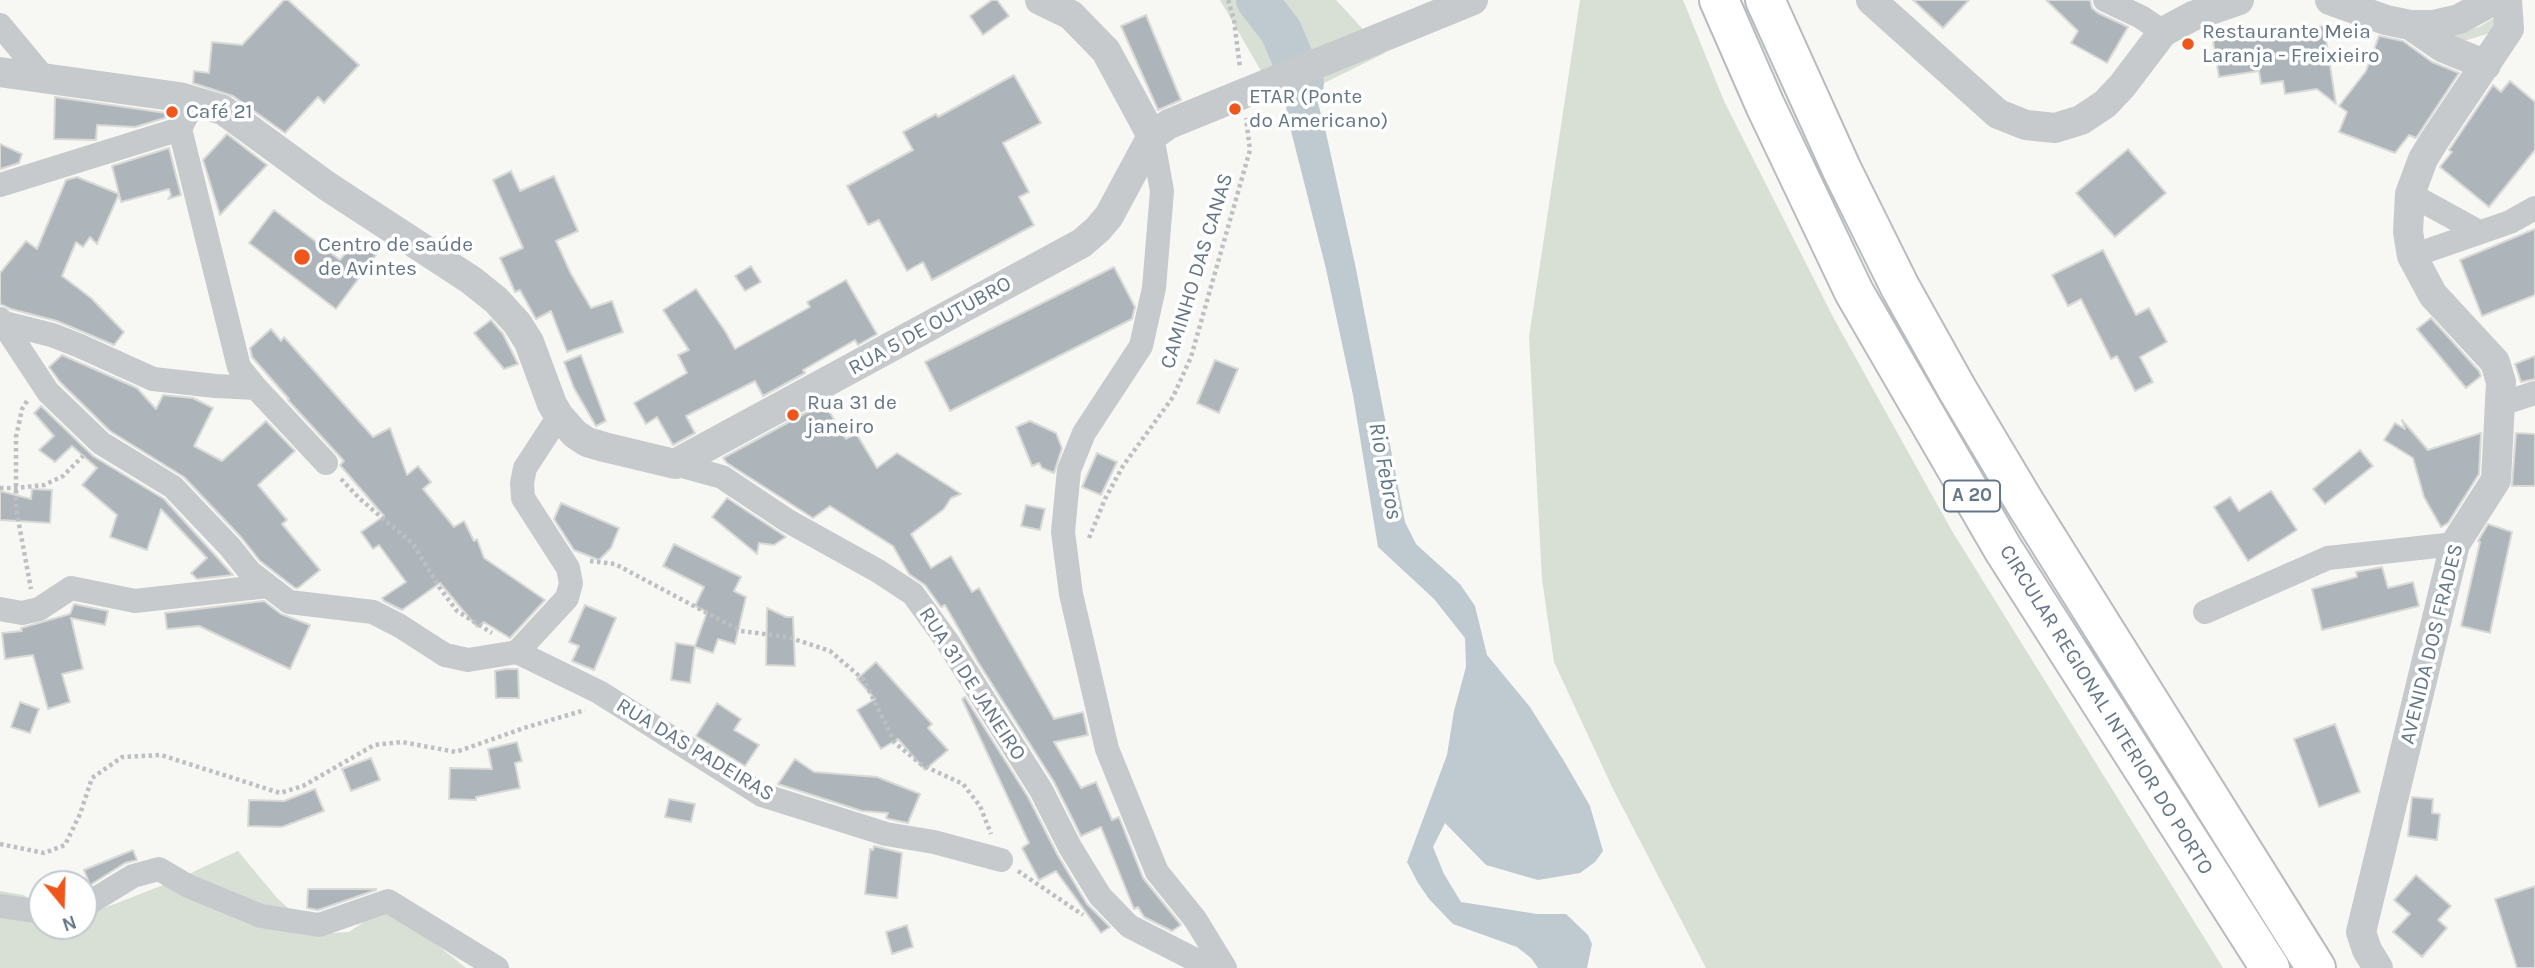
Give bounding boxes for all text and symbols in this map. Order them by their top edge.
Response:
place label: Restaurante Meia Laranja - Freixieiro [2202,19,2379,69]
marker: Restaurante Meia Laranja - Freixieiro [2180,36,2196,52]
place label: ETAR (Ponte do Americano) [1249,84,1388,134]
place label: Café 21 [186,99,253,125]
marker: ETAR (Ponte do Americano) [1227,101,1243,117]
marker: Café 21 [164,104,180,120]
street label: CAMINHO DAS CANAS [1155,170,1239,372]
place label: Centro de saúde de Avintes [318,232,473,282]
marker: Centro de saúde de Avintes [292,247,312,267]
street label: RUA 5 DE OUTUBRO [844,271,1016,381]
place label: Rua 31 de janeiro [807,390,897,440]
marker: Rua 31 de janeiro [785,407,801,423]
water label: Rio Febros [1362,420,1408,522]
road number: A 20 [1944,481,2000,512]
street label: CIRCULAR REGIONAL INTERIOR DO PORTO [1994,540,2218,880]
street label: AVENIDA DOS FRADES [2395,541,2469,747]
street label: RUA 31 DE JANEIRO [913,603,1031,765]
street label: RUA DAS PADEIRAS [612,693,778,807]
north arrow [28,870,98,940]
text: N [59,910,79,936]

